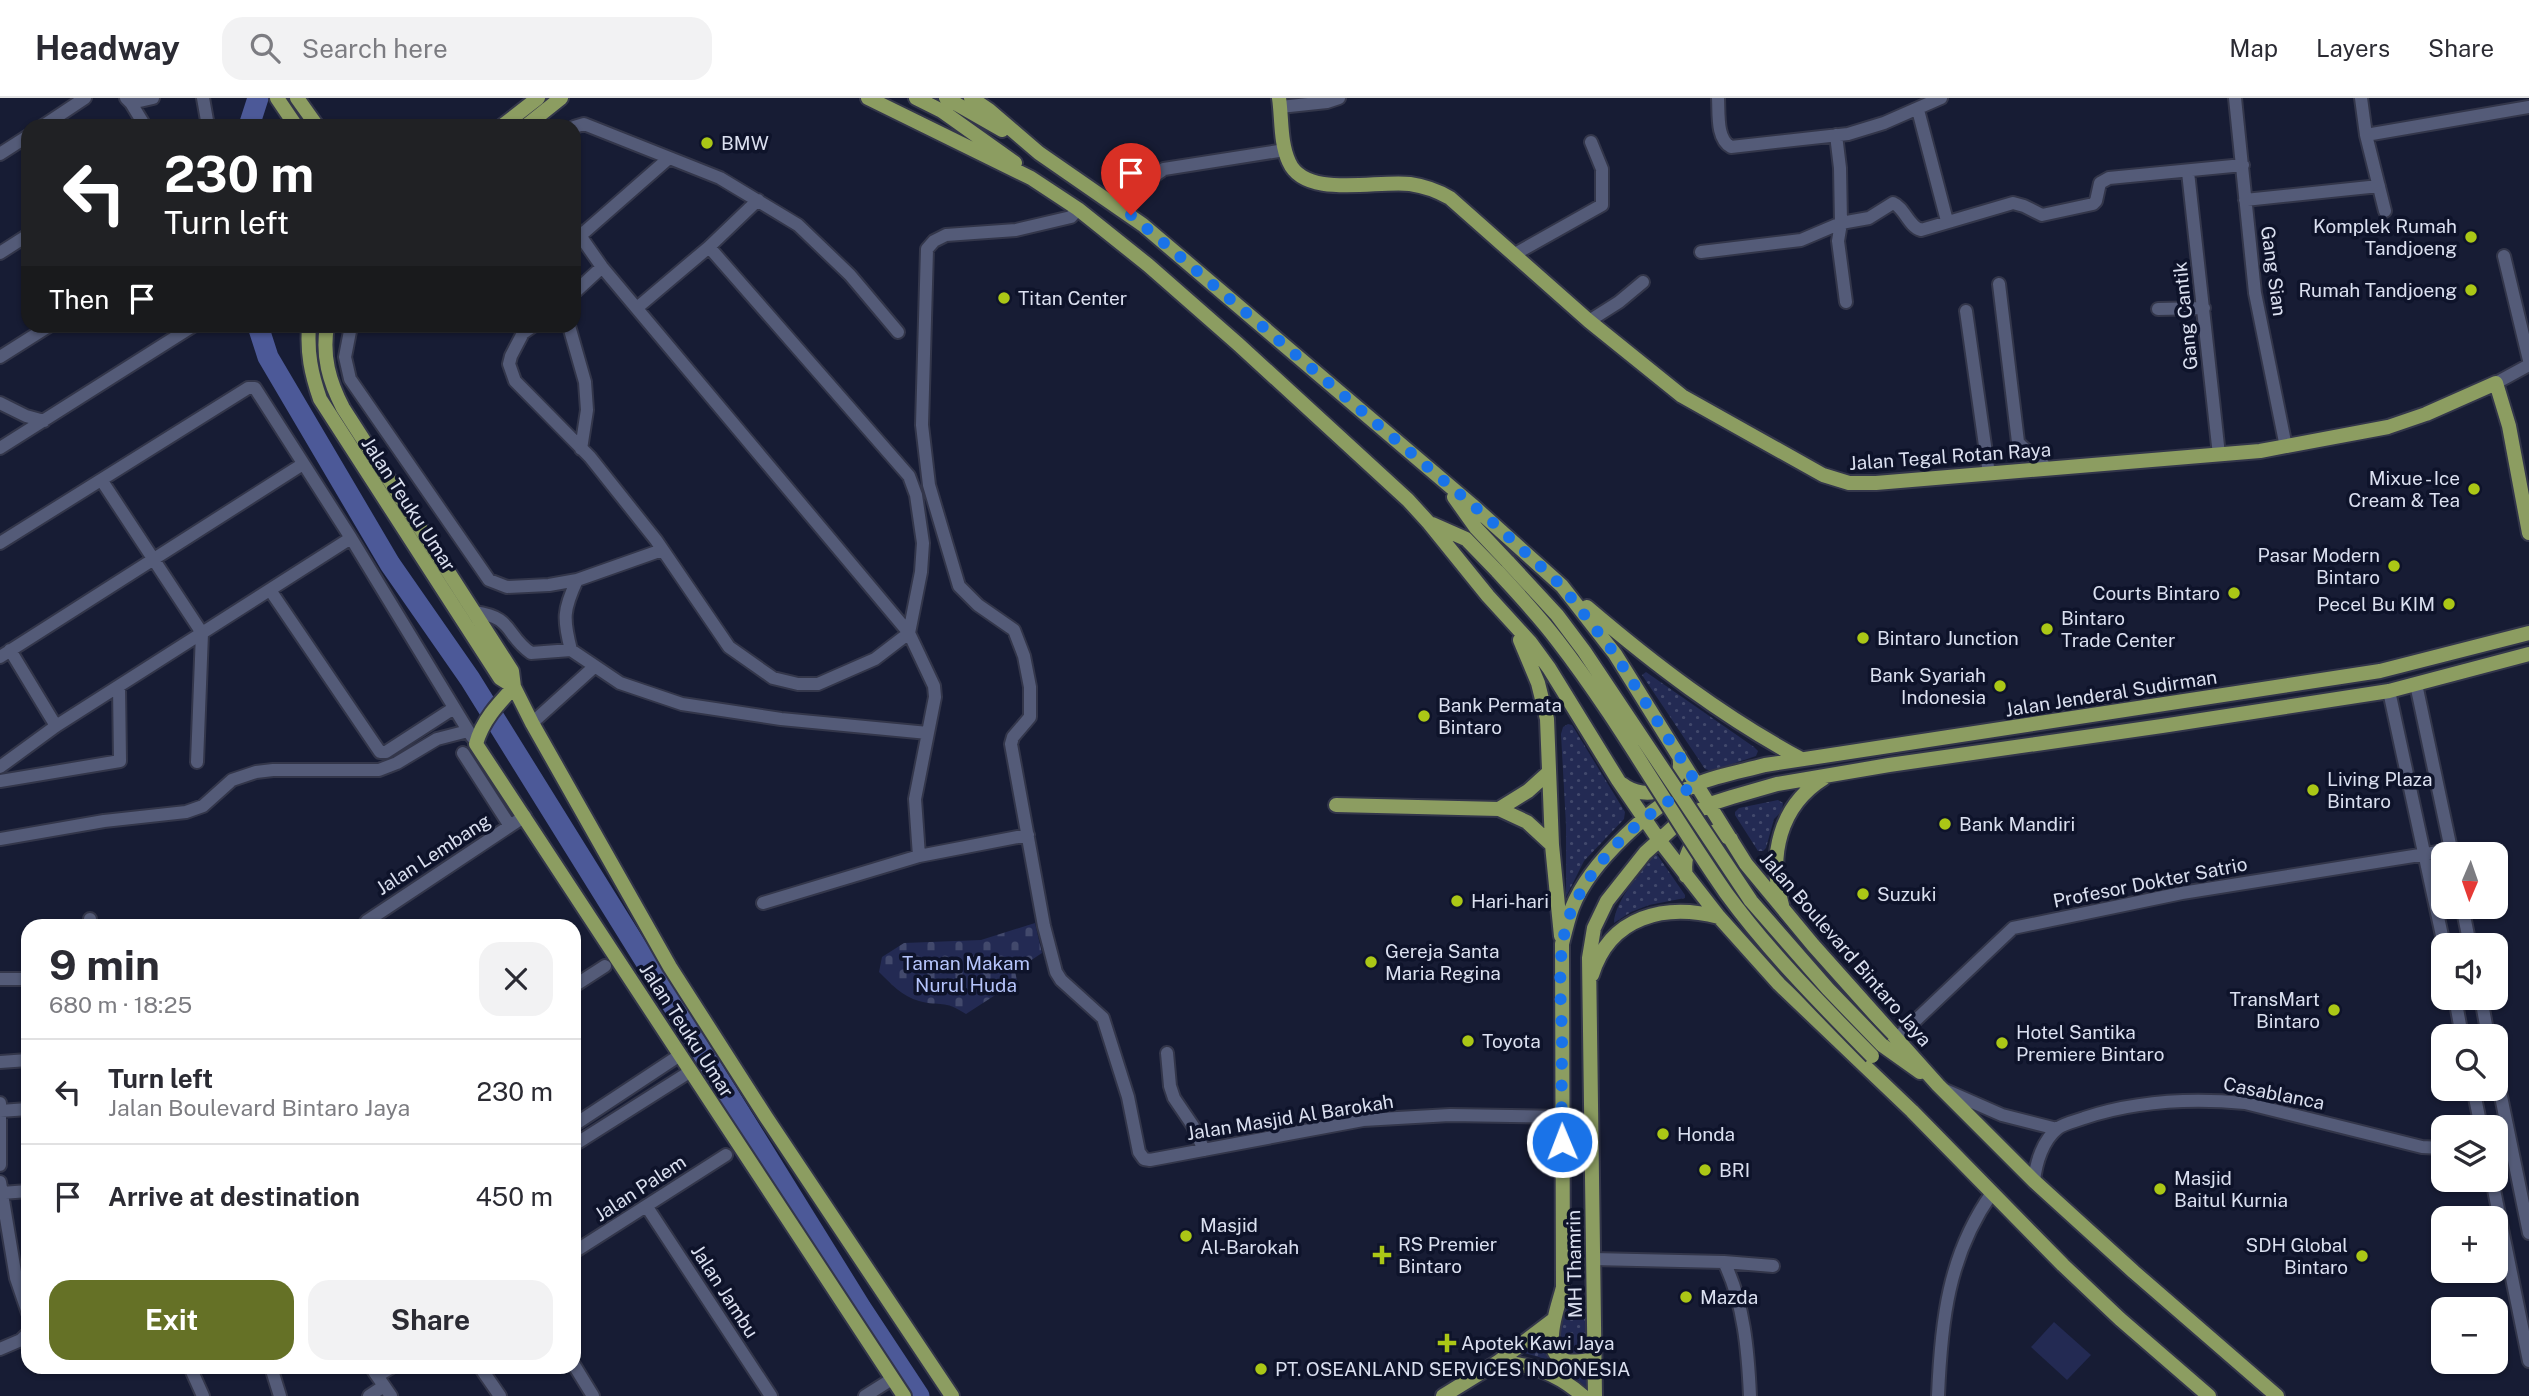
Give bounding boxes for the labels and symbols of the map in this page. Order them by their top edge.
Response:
place label: BMW [721,132,769,154]
marker: BMW [699,135,715,151]
pin [1101,143,1161,215]
place label: Komplek Rumah Tandjoeng [2313,215,2457,259]
street label: Gang Sian [2257,225,2291,317]
marker: Komplek Rumah Tandjoeng [2463,229,2479,245]
street label: Gang Cantik [2168,260,2202,371]
place label: Rumah Tandjoeng [2298,279,2457,301]
marker: Rumah Tandjoeng [2463,282,2479,298]
place label: Titan Center [1018,287,1127,309]
marker: Titan Center [996,290,1012,306]
street label: Jalan Teuku Umar [358,433,460,575]
street label: Jalan Tegal Rotan Raya [1848,438,2052,474]
place label: Mixue - Ice Cream & Tea [2348,467,2460,511]
marker: Mixue - Ice Cream & Tea [2466,481,2482,497]
place label: Pasar Modern Bintaro [2258,544,2380,588]
marker: Pasar Modern Bintaro [2386,558,2402,574]
place label: Courts Bintaro [2092,582,2220,604]
marker: Courts Bintaro [2226,585,2242,601]
place label: Pecel Bu KIM [2317,593,2435,615]
marker: Pecel Bu KIM [2441,596,2457,612]
place label: Bintaro Trade Center [2061,607,2176,651]
marker: Bintaro Trade Center [2039,621,2055,637]
place label: Bintaro Junction [1877,627,2019,649]
marker: Bintaro Junction [1855,630,1871,646]
place label: Bank Syariah Indonesia [1870,664,1986,708]
street label: Jalan Jenderal Sudirman [2004,665,2218,721]
marker: Bank Syariah Indonesia [1992,678,2008,694]
place label: Bank Permata Bintaro [1438,694,1562,738]
marker: Bank Permata Bintaro [1416,708,1432,724]
place label: Living Plaza Bintaro [2327,768,2432,812]
marker: Living Plaza Bintaro [2305,782,2321,798]
street label: Jalan Lembang [372,809,494,899]
place label: Bank Mandiri [1959,813,2075,835]
marker: Bank Mandiri [1937,816,1953,832]
north arrow [2431,842,2508,919]
street label: Jalan Boulevard Bintaro Jaya [1756,848,1936,1050]
street label: Profesor Dokter Satrio [2051,852,2249,912]
place label: Suzuki [1877,883,1936,905]
marker: Suzuki [1855,886,1871,902]
place label: Hari-hari [1471,890,1549,912]
marker: Hari-hari [1449,893,1465,909]
place label: Gereja Santa Maria Regina [1385,940,1501,984]
park label: Taman Makam Nurul Huda [902,952,1030,996]
marker: Gereja Santa Maria Regina [1363,954,1379,970]
street label: Jalan Teuku Umar [636,959,738,1101]
place label: TransMart Bintaro [2229,988,2320,1032]
marker: TransMart Bintaro [2326,1002,2342,1018]
place label: Hotel Santika Premiere Bintaro [2016,1021,2165,1065]
place label: Toyota [1482,1030,1541,1052]
marker: Toyota [1460,1033,1476,1049]
marker: Hotel Santika Premiere Bintaro [1994,1035,2010,1051]
street label: Casablanca [2221,1072,2327,1114]
street label: Jalan Masjid Al Barokah [1185,1090,1395,1144]
position arrow [1525,1105,1599,1179]
place label: Honda [1677,1123,1735,1145]
marker: Honda [1655,1126,1671,1142]
street label: Jalan Palem [590,1150,690,1226]
place label: BRI [1719,1159,1750,1181]
marker: BRI [1697,1162,1713,1178]
place label: Masjid Baitul Kurnia [2174,1167,2288,1211]
marker: Masjid Baitul Kurnia [2152,1181,2168,1197]
street label: MH Thamrin [1562,1210,1586,1318]
place label: Masjid Al-Barokah [1200,1214,1299,1258]
marker: Masjid Al-Barokah [1178,1228,1194,1244]
place label: RS Premier Bintaro [1398,1233,1497,1277]
place label: SDH Global Bintaro [2246,1234,2348,1278]
street label: Jalan Jambu [687,1240,763,1342]
marker: RS Premier Bintaro [1372,1245,1392,1265]
marker: SDH Global Bintaro [2354,1248,2370,1264]
place label: Mazda [1700,1286,1758,1308]
marker: Mazda [1678,1289,1694,1305]
place label: Apotek Kawi Jaya [1461,1332,1614,1354]
marker: Apotek Kawi Jaya [1439,1335,1455,1351]
place label: PT. OSEANLAND SERVICES INDONESIA [1275,1358,1631,1380]
marker: PT. OSEANLAND SERVICES INDONESIA [1253,1361,1269,1377]

